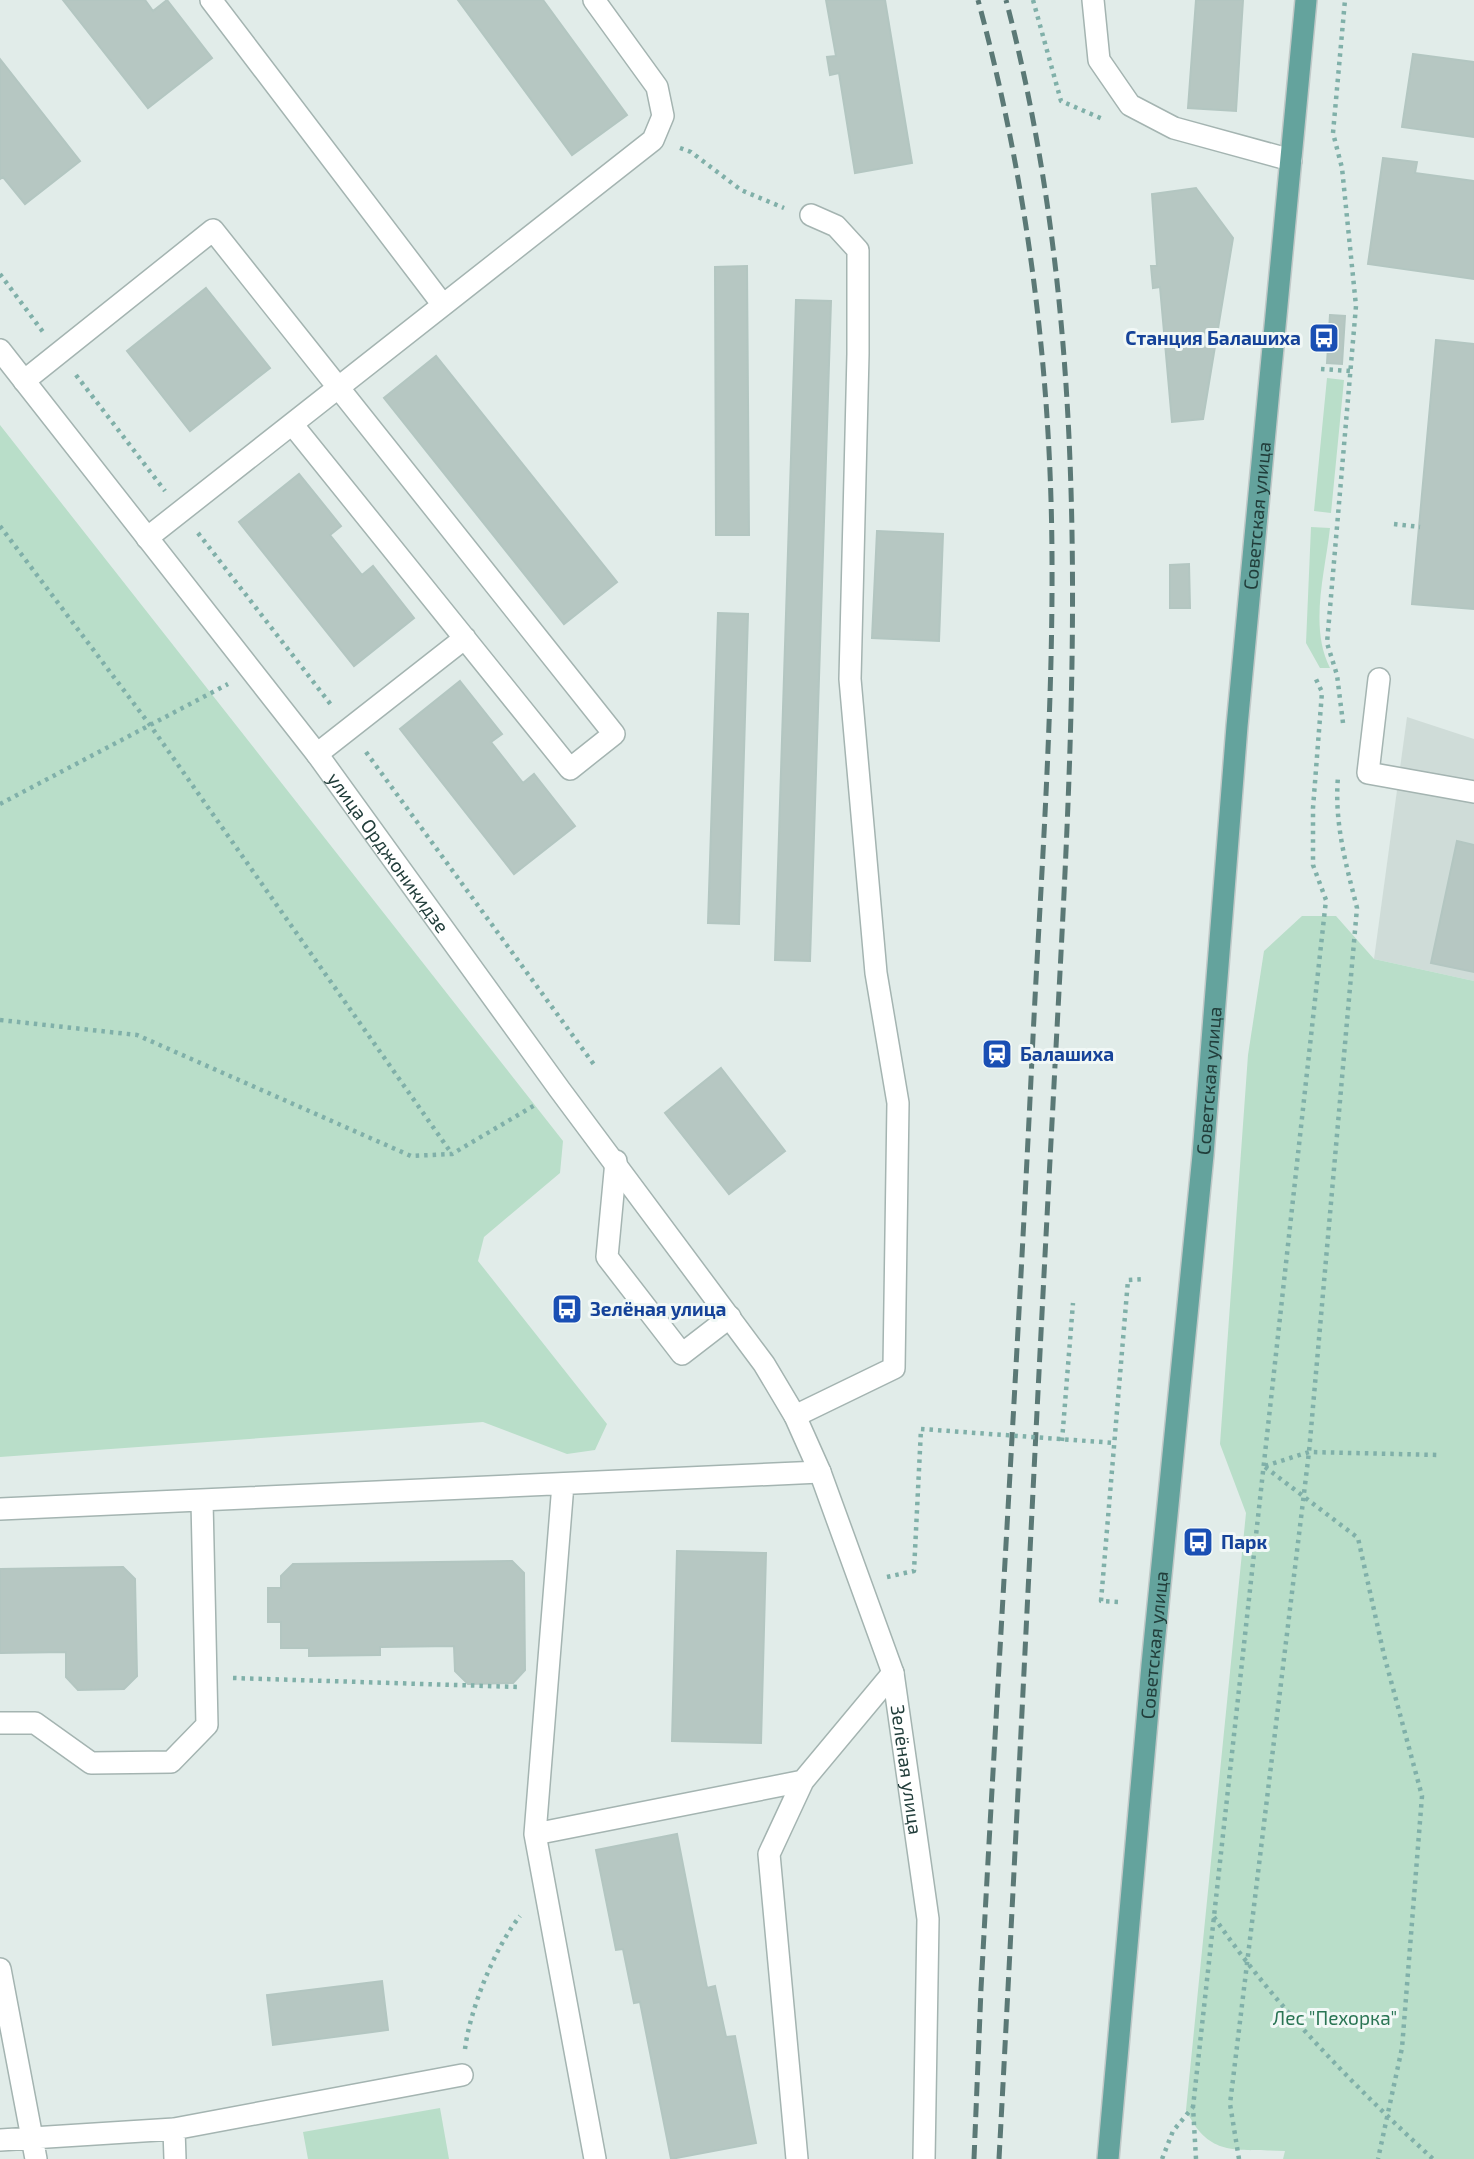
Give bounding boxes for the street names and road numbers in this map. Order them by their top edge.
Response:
street label: Советская улица [1238,441,1275,591]
street label: улица Орджоникидзе [322,767,454,937]
street label: Советская улица [1191,1006,1226,1156]
street label: Советская улица [1135,1570,1172,1720]
street label: Зелёная улица [887,1703,928,1836]

